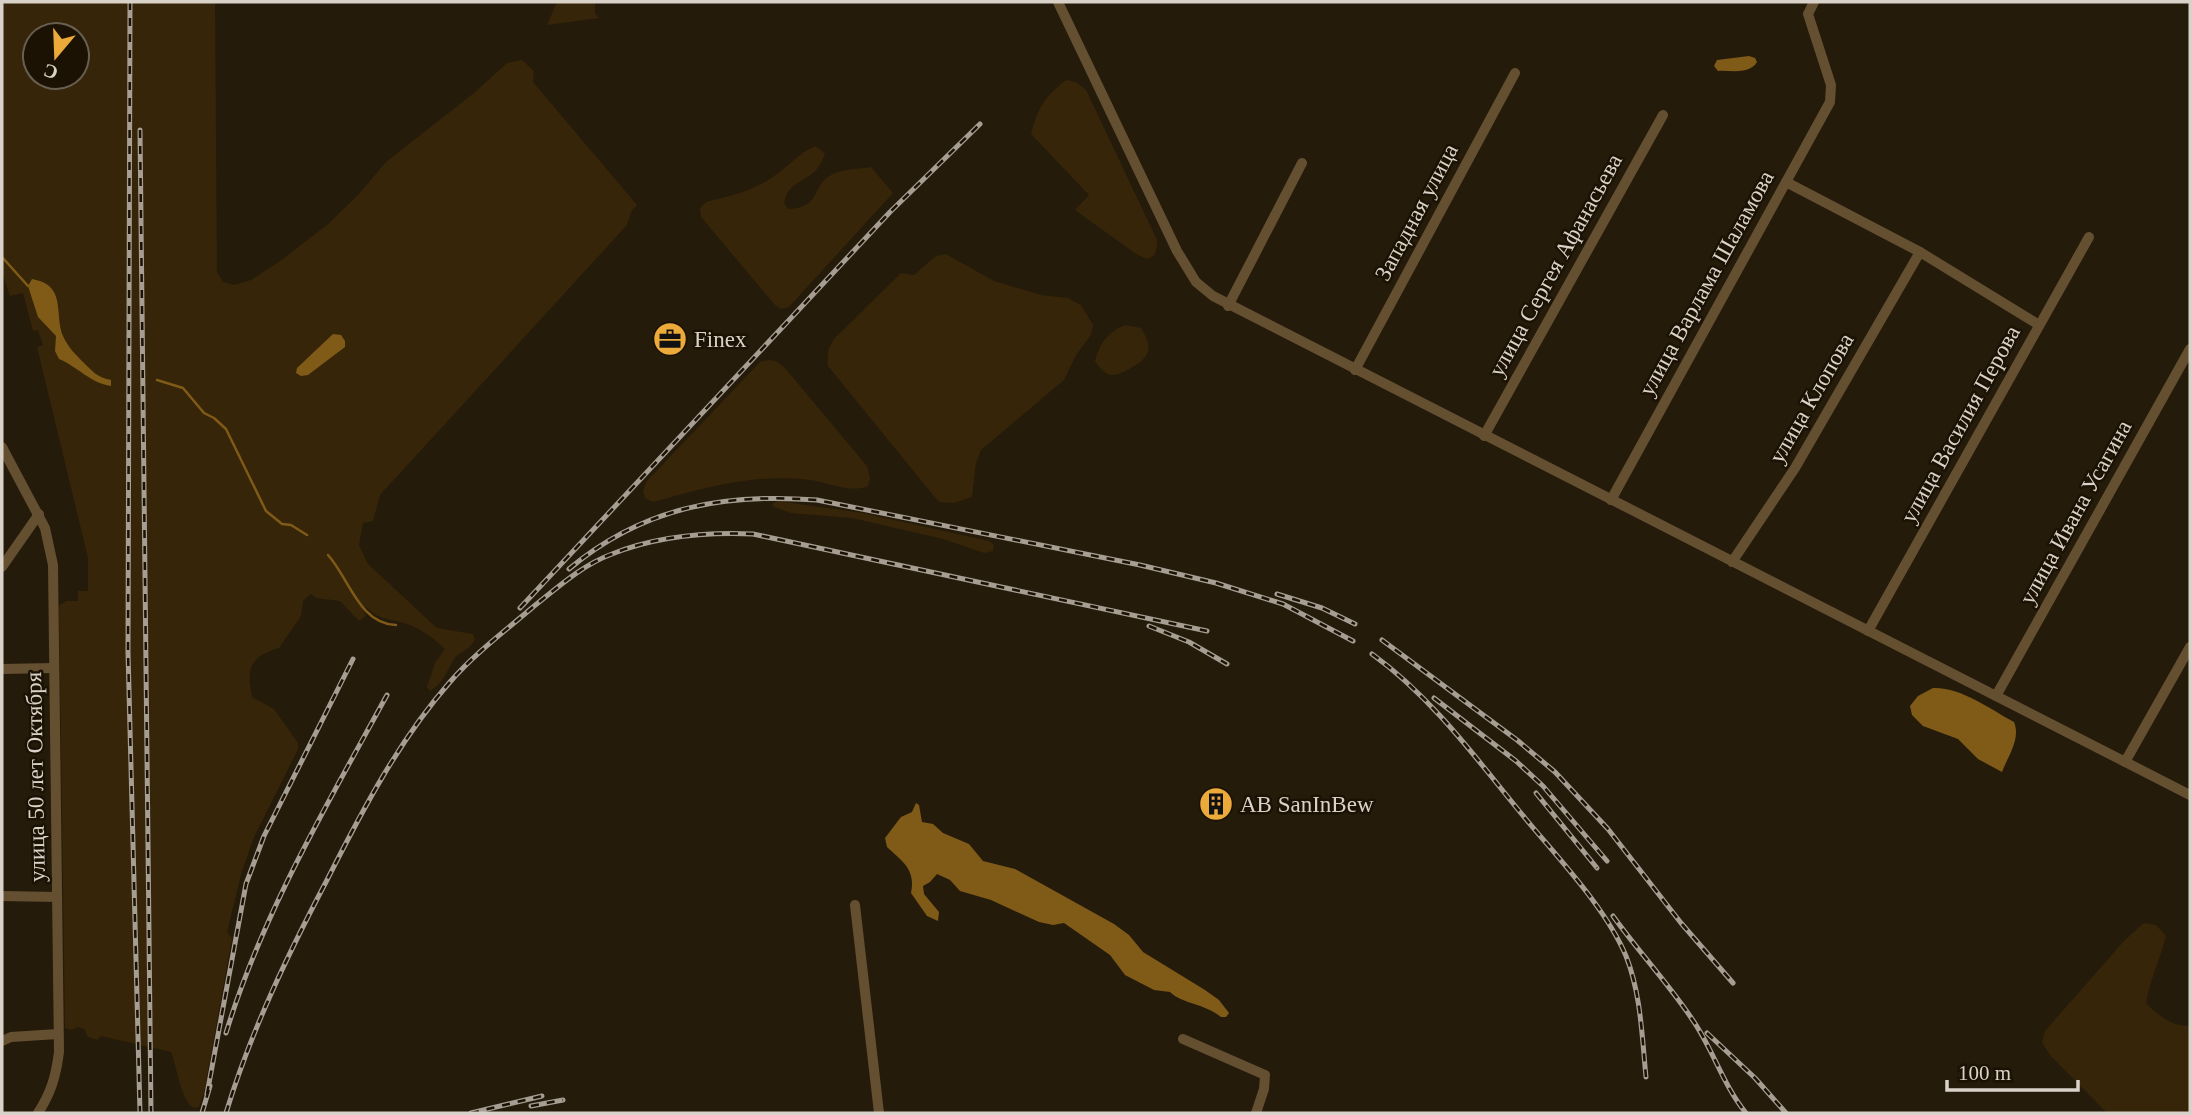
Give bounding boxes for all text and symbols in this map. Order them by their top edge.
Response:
north arrow [21,21,91,91]
text: С [41,59,61,84]
street label: Западная улица [1370,140,1463,285]
street label: улица Сергея Афанасьева [1484,150,1627,381]
street label: улица Варлама Шаламова [1634,166,1779,400]
office icon: Finex [651,320,689,358]
street label: улица Василия Перова [1896,321,2025,527]
place label: Finex [694,327,747,352]
street label: улица Клопова [1764,329,1859,467]
street label: улица Ивана Усагина [2014,416,2136,609]
street label: улица 50 лет Октября [21,671,50,882]
building icon: AB SanInBew [1197,785,1235,823]
place label: AB SanInBew [1240,792,1374,817]
scale bar [1947,1048,2078,1092]
text: 100 m [1958,1061,2011,1085]

